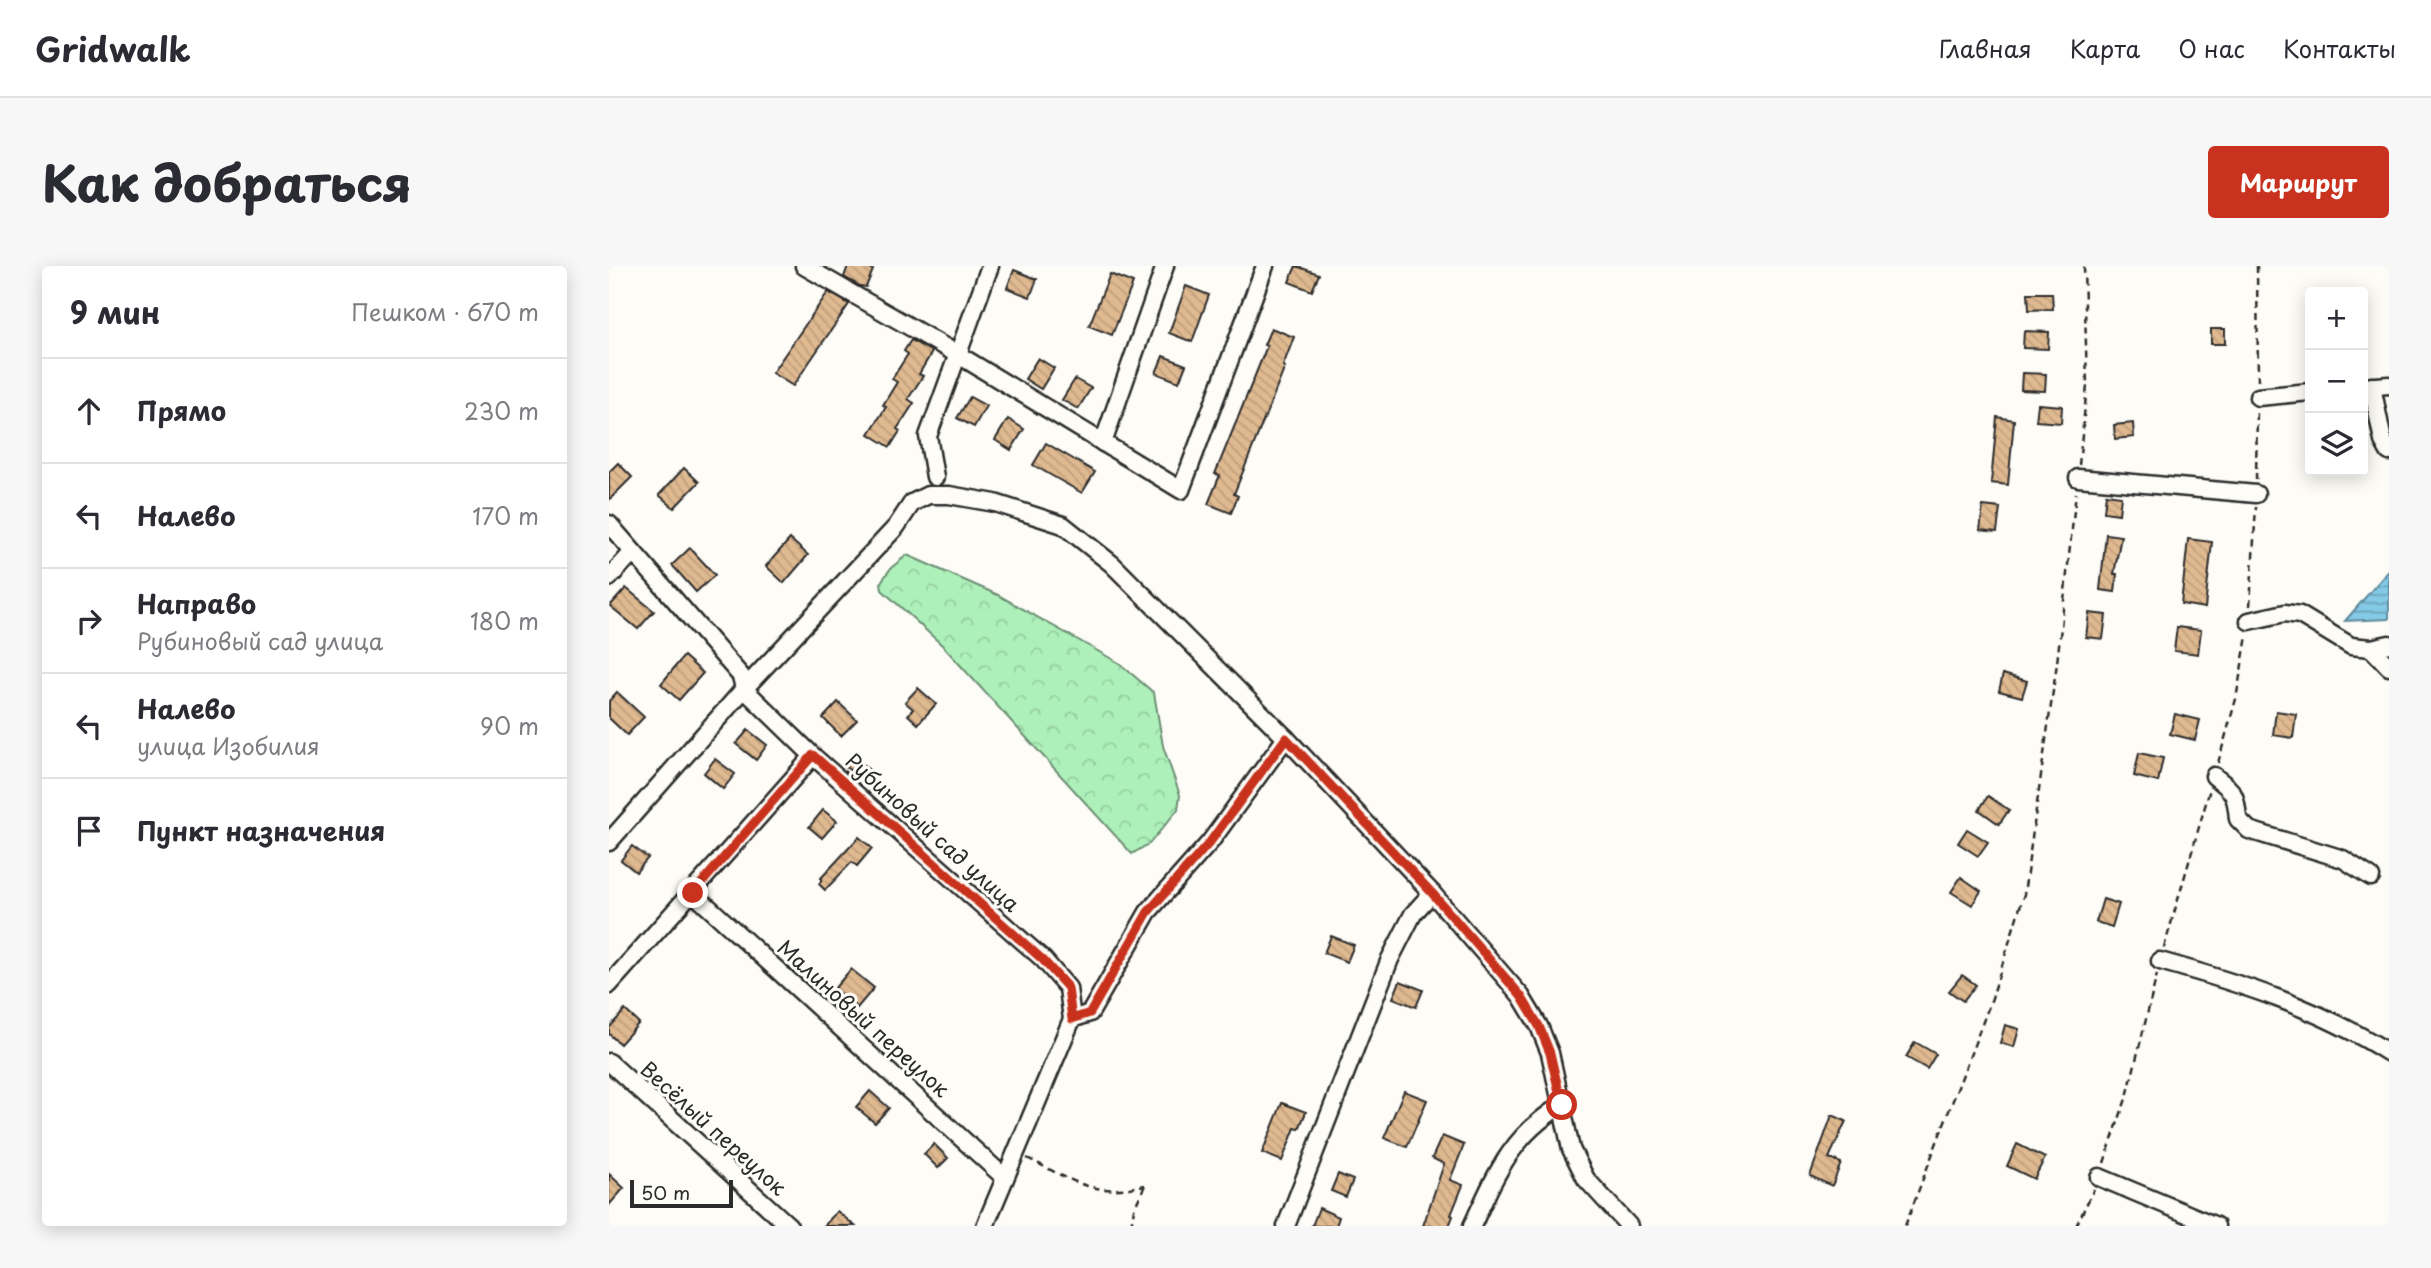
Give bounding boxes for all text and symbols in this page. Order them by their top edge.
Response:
text: Gridwalk [35,23,191,73]
text: Главная [1939,30,2032,66]
text: Карта [2070,30,2140,66]
text: О нас [2178,30,2245,66]
text: Контакты [2283,30,2396,66]
text: Как добраться [42,145,412,219]
button: Маршрут [2208,146,2389,218]
map controls [2305,287,2368,476]
button: + [2305,287,2368,350]
text: 9 мин [70,289,160,334]
text: Пешком · 670 m [351,294,539,329]
button: − [2305,350,2368,413]
text: Прямо [137,391,226,430]
icon: ahead [70,392,108,430]
text: 230 m [464,393,539,428]
button: layers [2305,413,2368,476]
text: Налево [137,496,235,535]
icon: left [70,497,108,535]
text: 170 m [472,498,539,533]
text: Направо [137,584,256,623]
icon: right [70,602,108,640]
text: 180 m [470,603,539,638]
text: Рубиновый сад улица [137,623,383,658]
text: Налево [137,689,235,728]
icon: left [70,707,108,745]
text: 90 m [480,708,539,743]
text: улица Изобилия [137,728,320,763]
street label: Рубиновый сад улица [839,744,1028,919]
text: Пункт назначения [137,811,385,850]
icon: arrive [70,812,108,850]
route end [677,877,708,908]
street label: Малиновый переулок [771,931,958,1104]
street label: Весёлый переулок [634,1053,795,1202]
route start [1546,1089,1577,1120]
scale bar [630,1177,733,1209]
text: 50 m [641,1178,690,1206]

